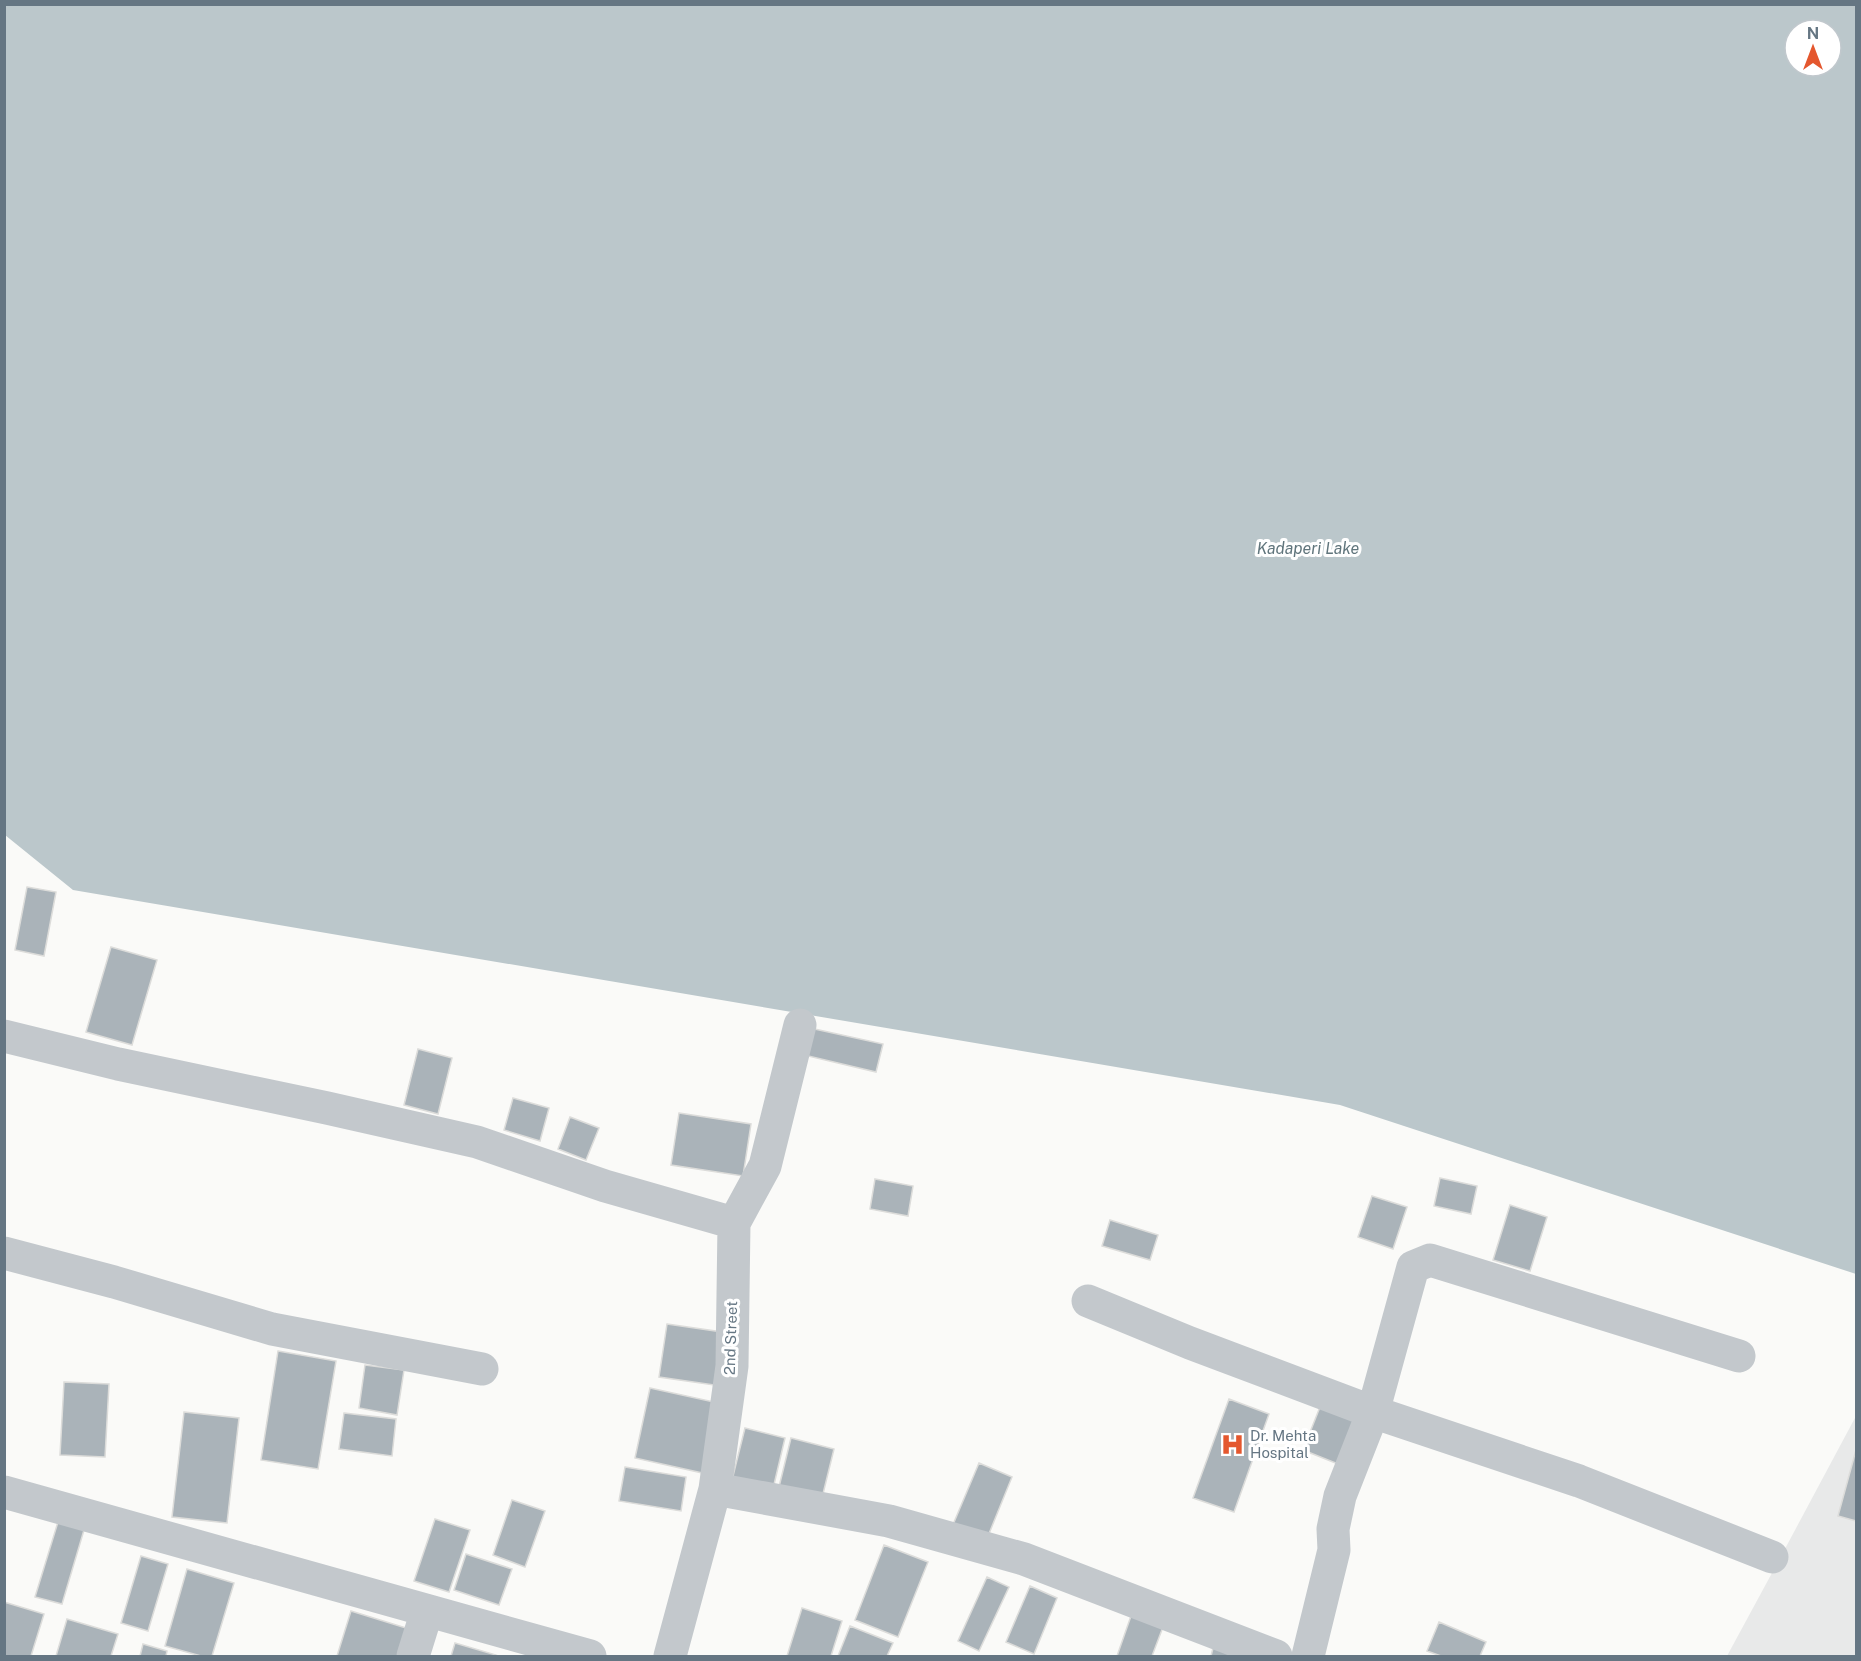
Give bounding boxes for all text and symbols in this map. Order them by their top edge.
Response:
north arrow [1783,18,1843,78]
text: N [1807,24,1819,43]
water label: Kadaperi Lake [1257,539,1360,558]
street label: 2nd Street [721,1301,740,1375]
place label: Dr. Mehta Hospital [1250,1427,1316,1461]
hospital icon: Dr. Mehta Hospital [1219,1432,1245,1458]

